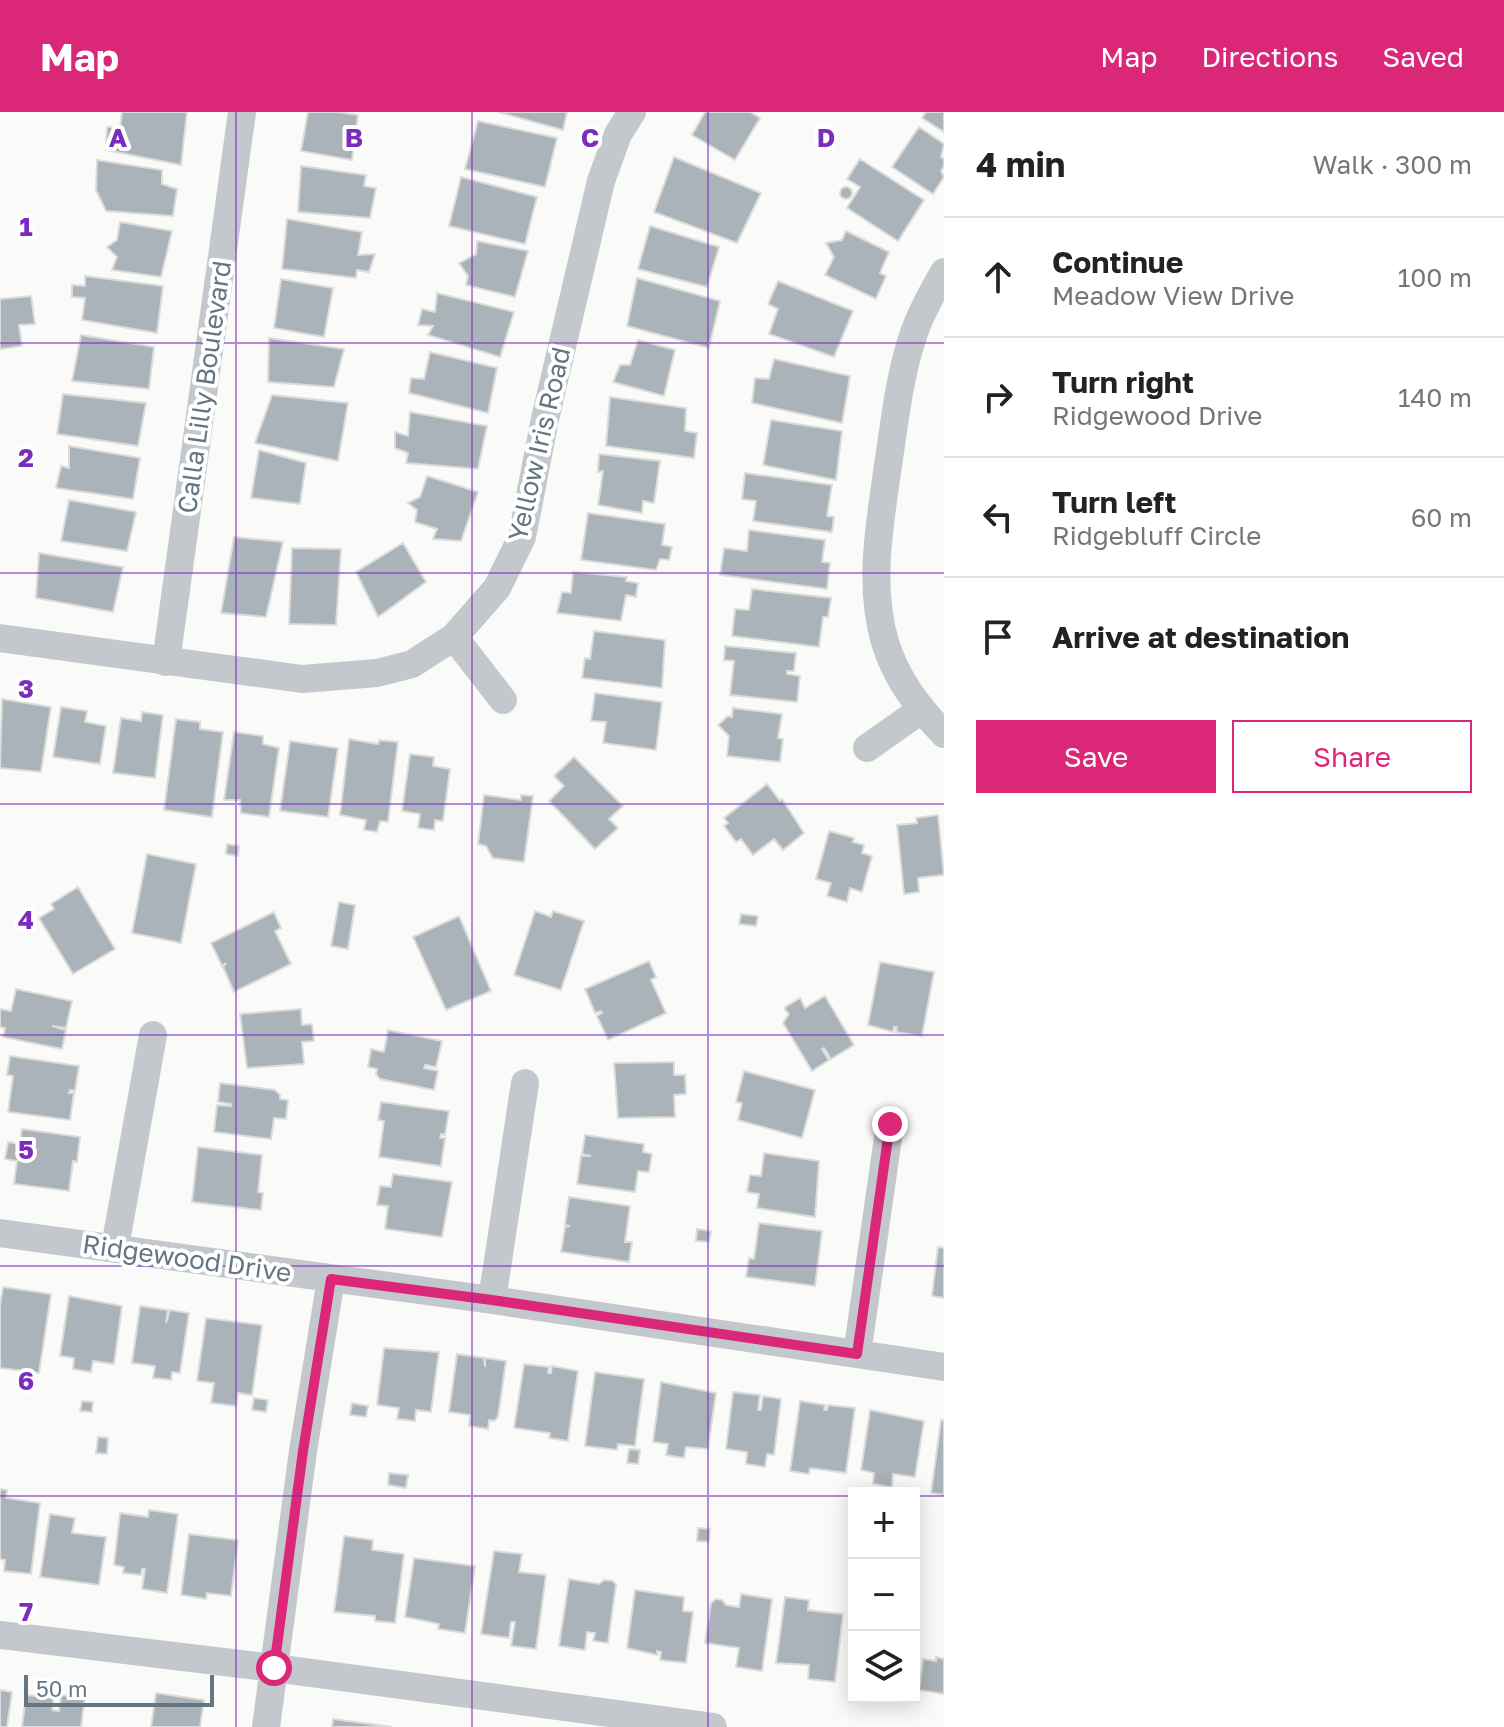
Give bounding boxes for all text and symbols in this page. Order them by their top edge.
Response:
text: Map [40,34,119,79]
text: Map [1100,40,1157,73]
text: Directions [1201,40,1338,73]
text: Saved [1382,40,1464,73]
text: A [109,122,128,153]
text: B [345,122,363,153]
text: C [581,122,599,153]
text: D [817,122,835,153]
text: 4 min [976,144,1065,184]
text: Walk · 300 m [1313,149,1472,180]
text: 1 [19,211,33,242]
text: Continue [1052,244,1183,280]
icon: ahead [976,255,1020,299]
street label: Calla Lilly Boulevard [171,259,237,515]
text: 100 m [1398,262,1472,293]
text: Meadow View Drive [1052,280,1294,311]
street label: Yellow Iris Road [502,344,576,544]
text: Turn right [1052,364,1194,400]
icon: right [976,375,1020,419]
text: 140 m [1398,382,1472,413]
text: Ridgewood Drive [1052,400,1262,431]
text: 2 [18,442,34,473]
text: Turn left [1052,484,1177,520]
icon: left [976,495,1020,539]
text: 60 m [1411,502,1472,533]
text: Ridgebluff Circle [1052,520,1261,551]
icon: arrive [976,615,1020,659]
text: Arrive at destination [1052,619,1349,655]
text: 3 [18,673,34,704]
button: Save [976,720,1216,793]
button: Share [1232,720,1472,793]
text: 4 [18,904,34,935]
route end [872,1106,908,1142]
text: 5 [18,1134,34,1165]
street label: Ridgewood Drive [81,1228,293,1288]
text: 6 [18,1365,34,1396]
map controls [848,1487,920,1703]
button: + [848,1487,920,1559]
button: − [848,1559,920,1631]
text: 7 [19,1596,33,1627]
button: layers [848,1631,920,1703]
route start [256,1650,292,1686]
scale bar [24,1671,214,1707]
text: 50 m [36,1675,87,1702]

